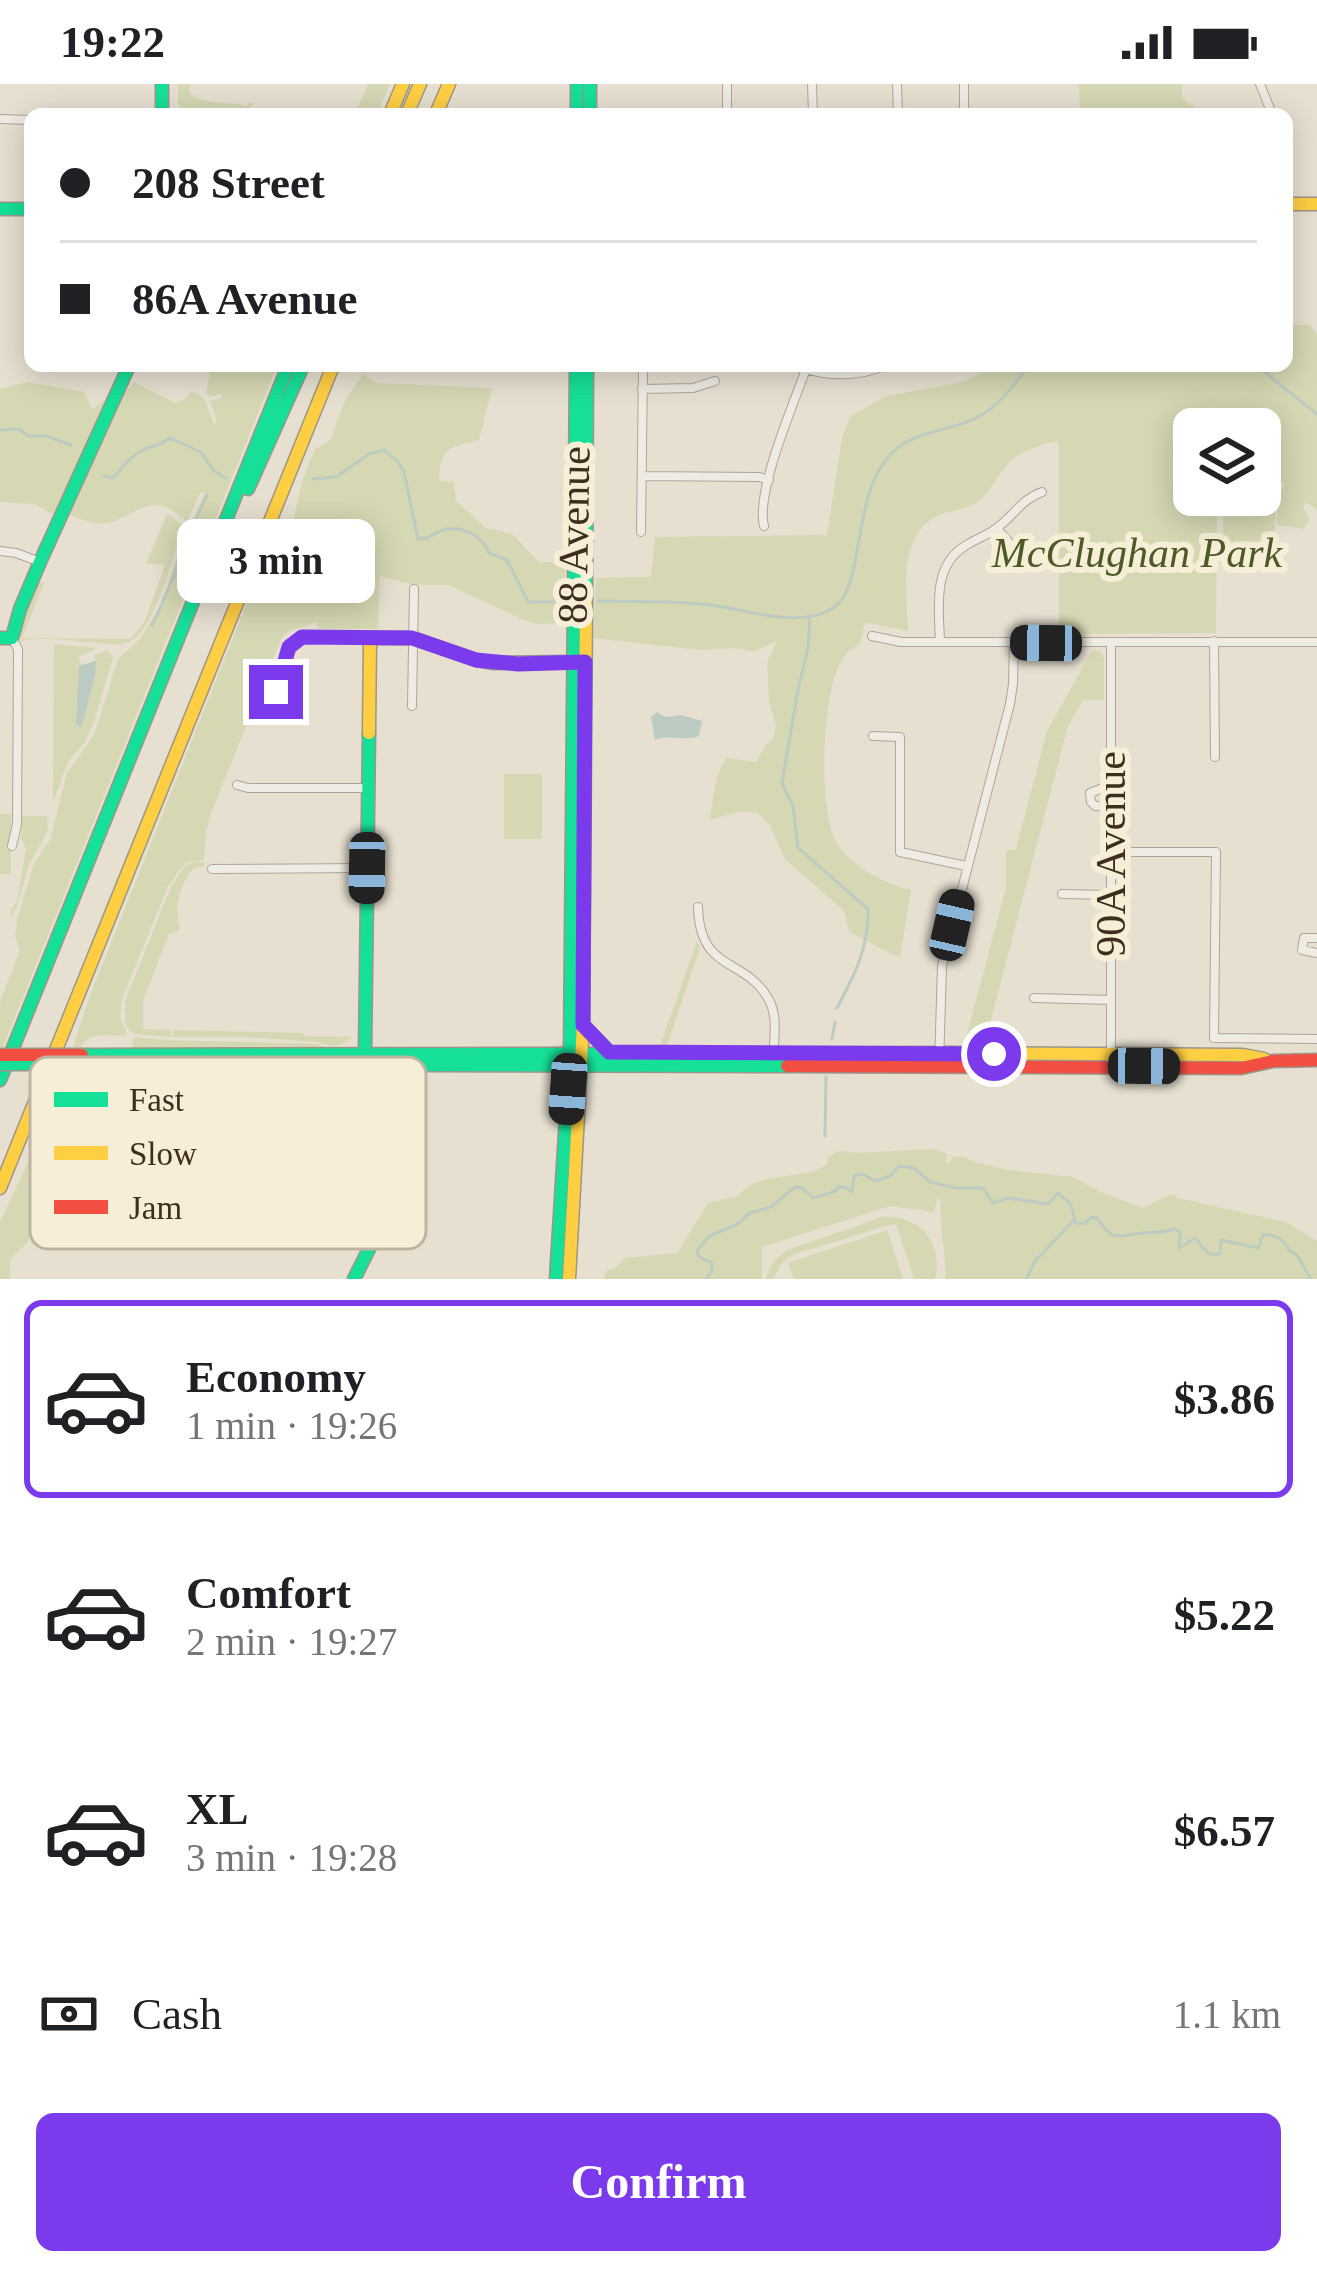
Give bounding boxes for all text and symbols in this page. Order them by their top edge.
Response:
text: 19:22 [60,17,165,67]
text: 208 Street [132,158,325,208]
text: 86A Avenue [132,274,357,324]
map controls [1173,408,1281,516]
button: layers [1173,408,1281,516]
street label: 88 Avenue [549,446,599,624]
callout: 3 min [177,518,375,602]
park label: McClughan Park [991,530,1284,576]
text: 3 min [229,539,323,582]
car [1010,624,1082,662]
route end [249,665,303,719]
street label: 90A Avenue [1088,751,1134,957]
car [348,832,386,904]
car [926,886,978,964]
route start [967,1027,1021,1081]
car [1108,1047,1180,1085]
car [548,1052,588,1126]
legend [30,1057,426,1249]
text: Fast [129,1082,184,1118]
text: Slow [129,1136,197,1172]
text: Jam [129,1190,182,1226]
icon: car [42,1345,150,1453]
text: Economy [186,1352,366,1402]
text: $3.86 [1174,1374,1275,1424]
text: 1 min · 19:26 [186,1404,397,1447]
icon: car [42,1561,150,1669]
text: Comfort [186,1568,351,1618]
text: $5.22 [1174,1590,1275,1640]
text: 2 min · 19:27 [186,1620,397,1663]
icon: car [42,1777,150,1885]
text: XL [186,1784,249,1834]
text: $6.57 [1174,1806,1275,1856]
text: 3 min · 19:28 [186,1836,397,1879]
icon: cash [36,1981,102,2047]
text: Cash [132,1989,222,2039]
text: 1.1 km [1173,1993,1281,2036]
button: Confirm [36,2113,1281,2251]

